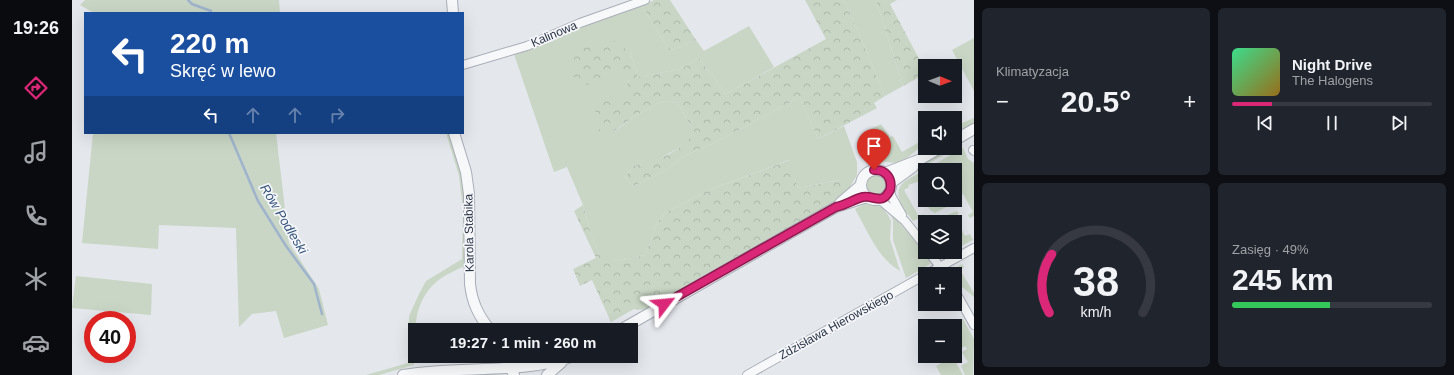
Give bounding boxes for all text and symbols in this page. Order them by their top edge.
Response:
text: 19:26 [13,18,59,38]
street label: Kalinowa [529,18,579,50]
icon: left [104,28,156,80]
text: 220 m [170,28,249,59]
text: Night Drive [1292,56,1372,73]
north arrow [918,59,962,103]
map controls [918,59,962,363]
text: Skręć w lewo [170,61,276,81]
text: Klimatyzacja [996,64,1069,79]
text: The Halogens [1292,73,1373,88]
icon: directions [22,74,50,102]
text: 20.5° [1061,85,1131,118]
text: − [996,89,1009,114]
text: + [1183,89,1196,114]
icon: left [200,104,222,126]
icon: ahead [242,104,264,126]
icon: ahead [284,104,306,126]
icon: right [326,104,348,126]
button: sound [918,111,962,155]
icon: previous [1254,112,1276,134]
icon: pause [1321,112,1343,134]
icon: next [1388,112,1410,134]
pin [857,129,891,170]
icon: arrive [863,135,885,157]
icon: music [22,138,50,166]
button: search [918,163,962,207]
water label: Rów Podleski [257,181,311,258]
street label: Karola Stabika [461,194,477,272]
icon: phone [22,202,50,230]
button: layers [918,215,962,259]
text: Zasięg · 49% [1232,242,1309,257]
text: 38 [1073,258,1119,305]
text: 245 km [1232,263,1334,296]
icon: climate [22,265,50,293]
button: + [918,267,962,311]
position arrow [643,283,685,325]
street label: Zdzisława Hierowskiego [776,288,896,362]
text: km/h [1081,303,1112,319]
speed limit sign: 40 [84,311,136,363]
button: − [918,319,962,363]
icon: car [22,329,50,357]
text: 19:27 · 1 min · 260 m [450,334,596,351]

